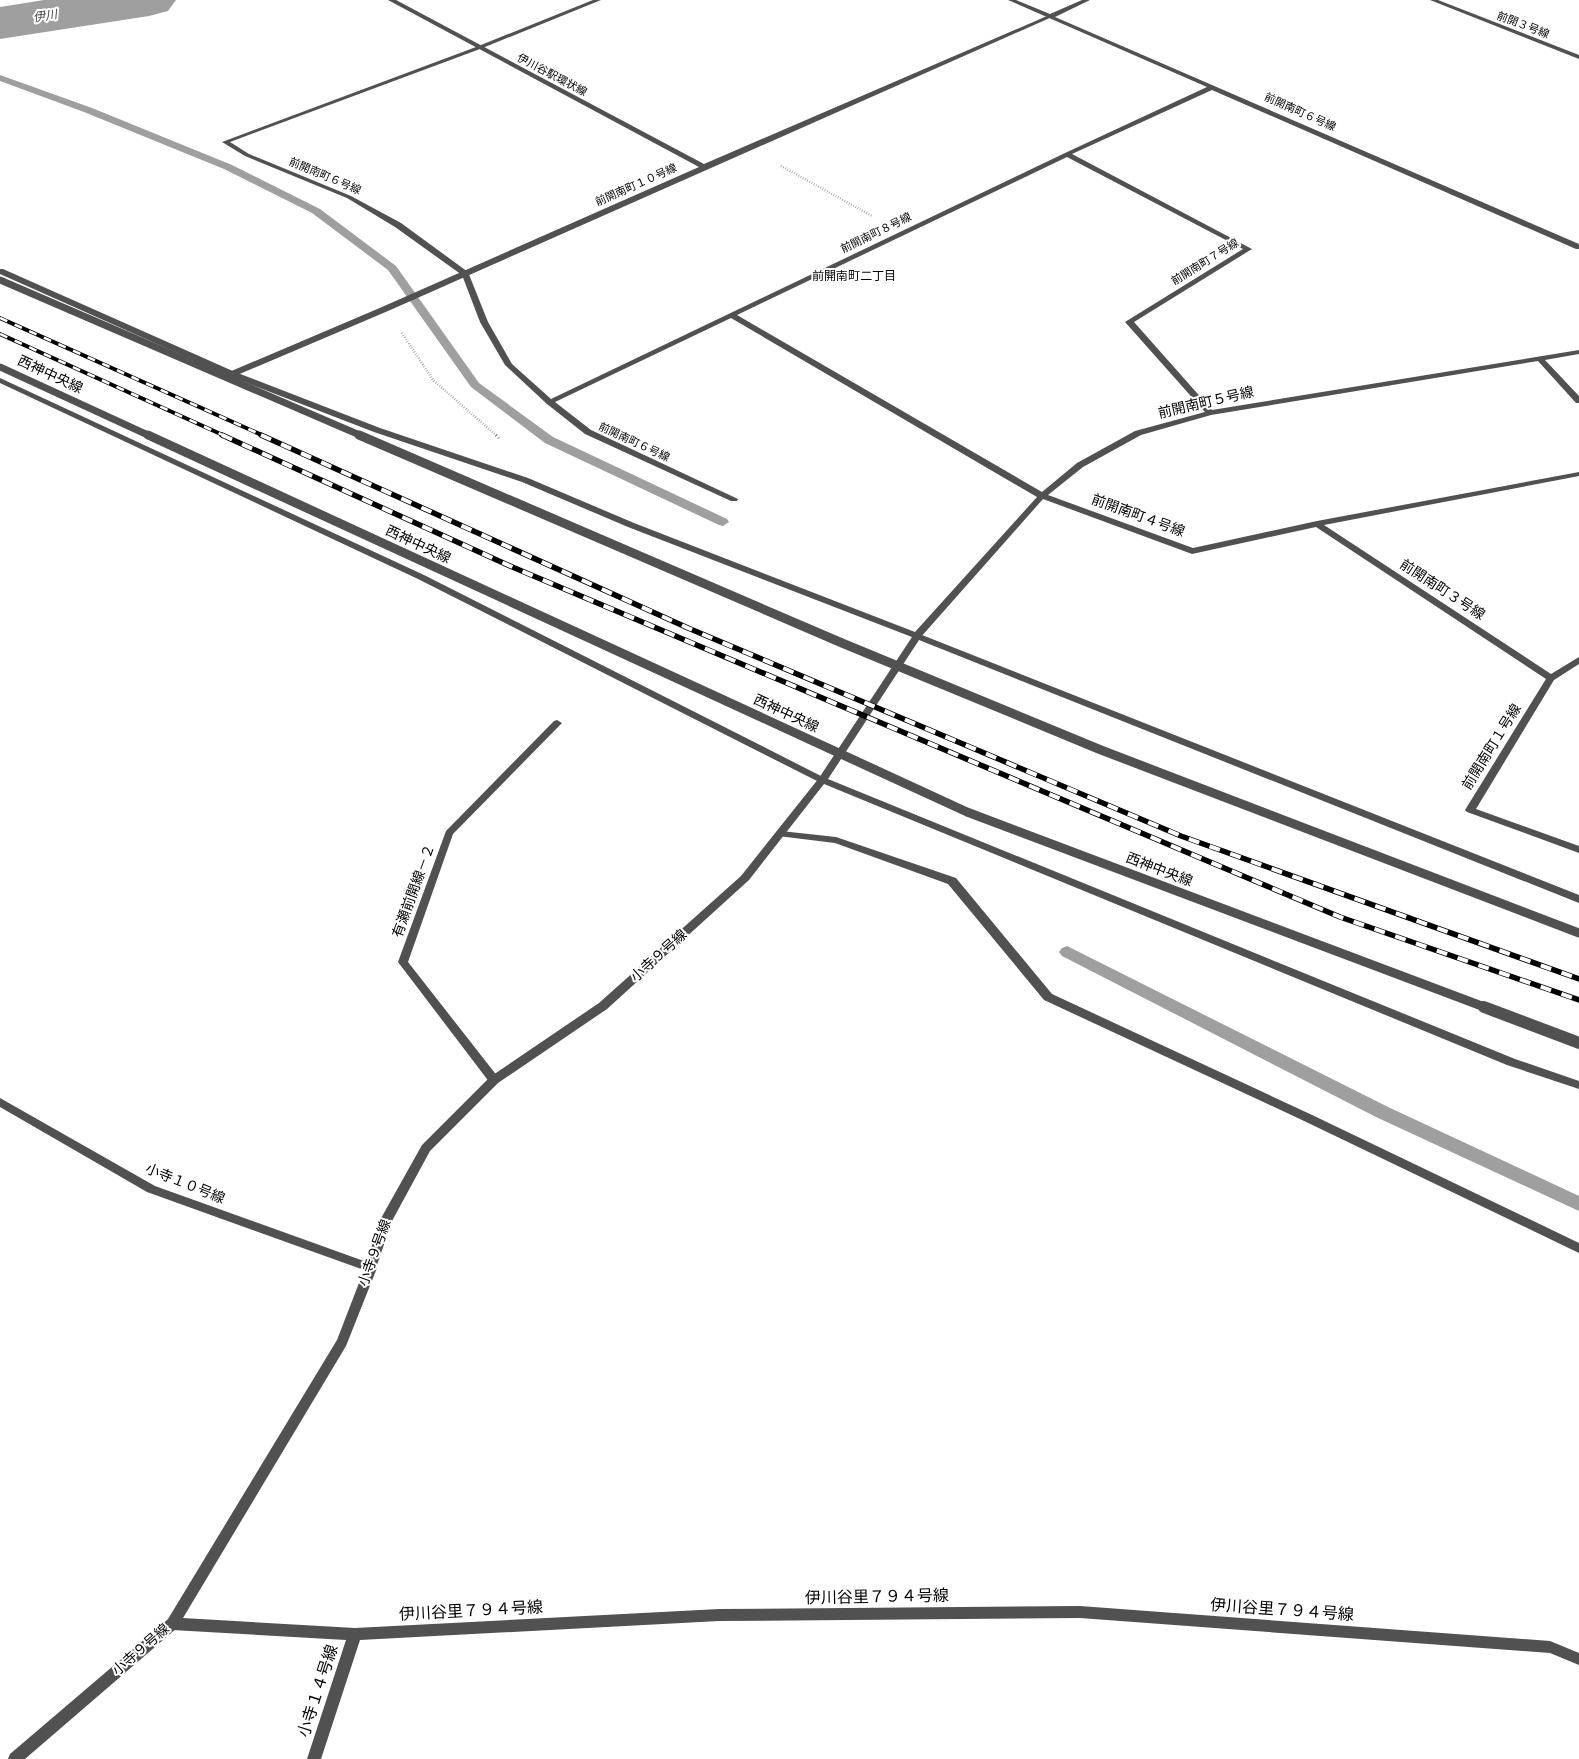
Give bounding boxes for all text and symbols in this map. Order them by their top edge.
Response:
water label: 伊川 [32,7,60,24]
street label: 前開３号線 [1495,9,1551,40]
street label: 伊川谷駅環状線 [515,51,589,98]
street label: 前開南町６号線 [1263,90,1338,133]
street label: 前開南町６号線 [287,155,363,196]
street label: 前開南町１０号線 [593,161,678,208]
street label: 前開南町８号線 [839,210,913,255]
street label: 前開南町７号線 [1169,236,1241,287]
district label: 前開南町二丁目 [812,270,896,282]
street label: 西神中央線 [15,353,85,396]
street label: 前開南町５号線 [1156,383,1255,421]
street label: 前開南町６号線 [597,420,672,463]
street label: 前開南町４号線 [1090,491,1187,539]
street label: 西神中央線 [383,523,453,566]
street label: 前開南町３号線 [1397,556,1488,623]
street label: 西神中央線 [751,692,821,735]
street label: 前開南町１号線 [1458,701,1524,792]
street label: 有瀬前開線－２ [389,842,437,939]
street label: 西神中央線 [1124,850,1195,889]
street label: 小寺９号線 [628,927,690,985]
street label: 小寺１０号線 [143,1161,227,1206]
street label: 小寺９号線 [356,1217,394,1288]
street label: 伊川谷里７９４号線 [805,1587,949,1606]
street label: 伊川谷里７９４号線 [1210,1596,1354,1623]
street label: 伊川谷里７９４号線 [399,1598,543,1623]
street label: 小寺９号線 [109,1621,172,1678]
street label: 小寺１４号線 [295,1643,340,1739]

